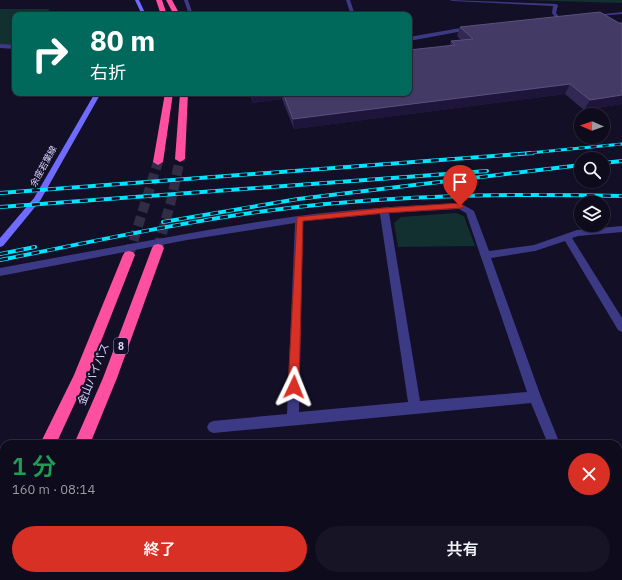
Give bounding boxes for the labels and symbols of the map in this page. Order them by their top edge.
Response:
north arrow [574,108,610,144]
street label: 余座若葉線 [27,143,59,188]
pin [443,165,477,206]
road number: 8 [114,338,128,354]
street label: 金山バイパス [74,341,112,407]
position arrow [273,366,315,408]

